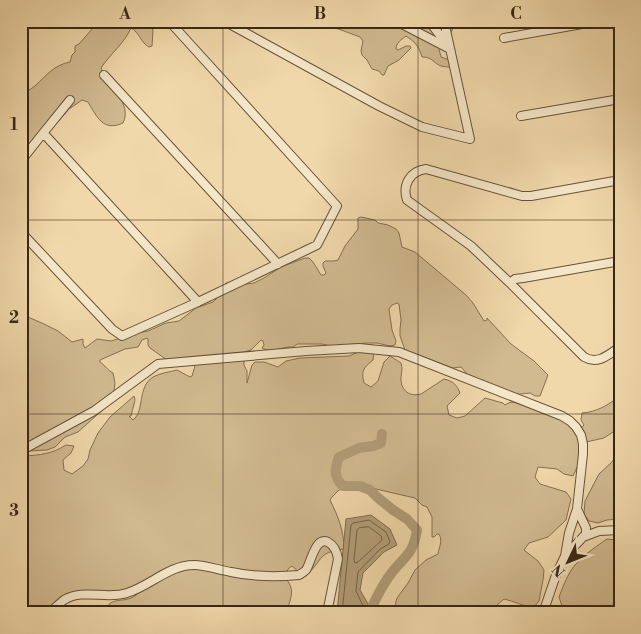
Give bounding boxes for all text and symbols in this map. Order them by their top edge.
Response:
text: A [118,4,131,24]
text: B [314,4,326,24]
text: C [510,4,522,24]
text: 1 [10,115,18,135]
text: 2 [9,308,19,328]
text: 3 [9,501,19,521]
north arrow [544,536,594,586]
text: N [549,560,570,580]

